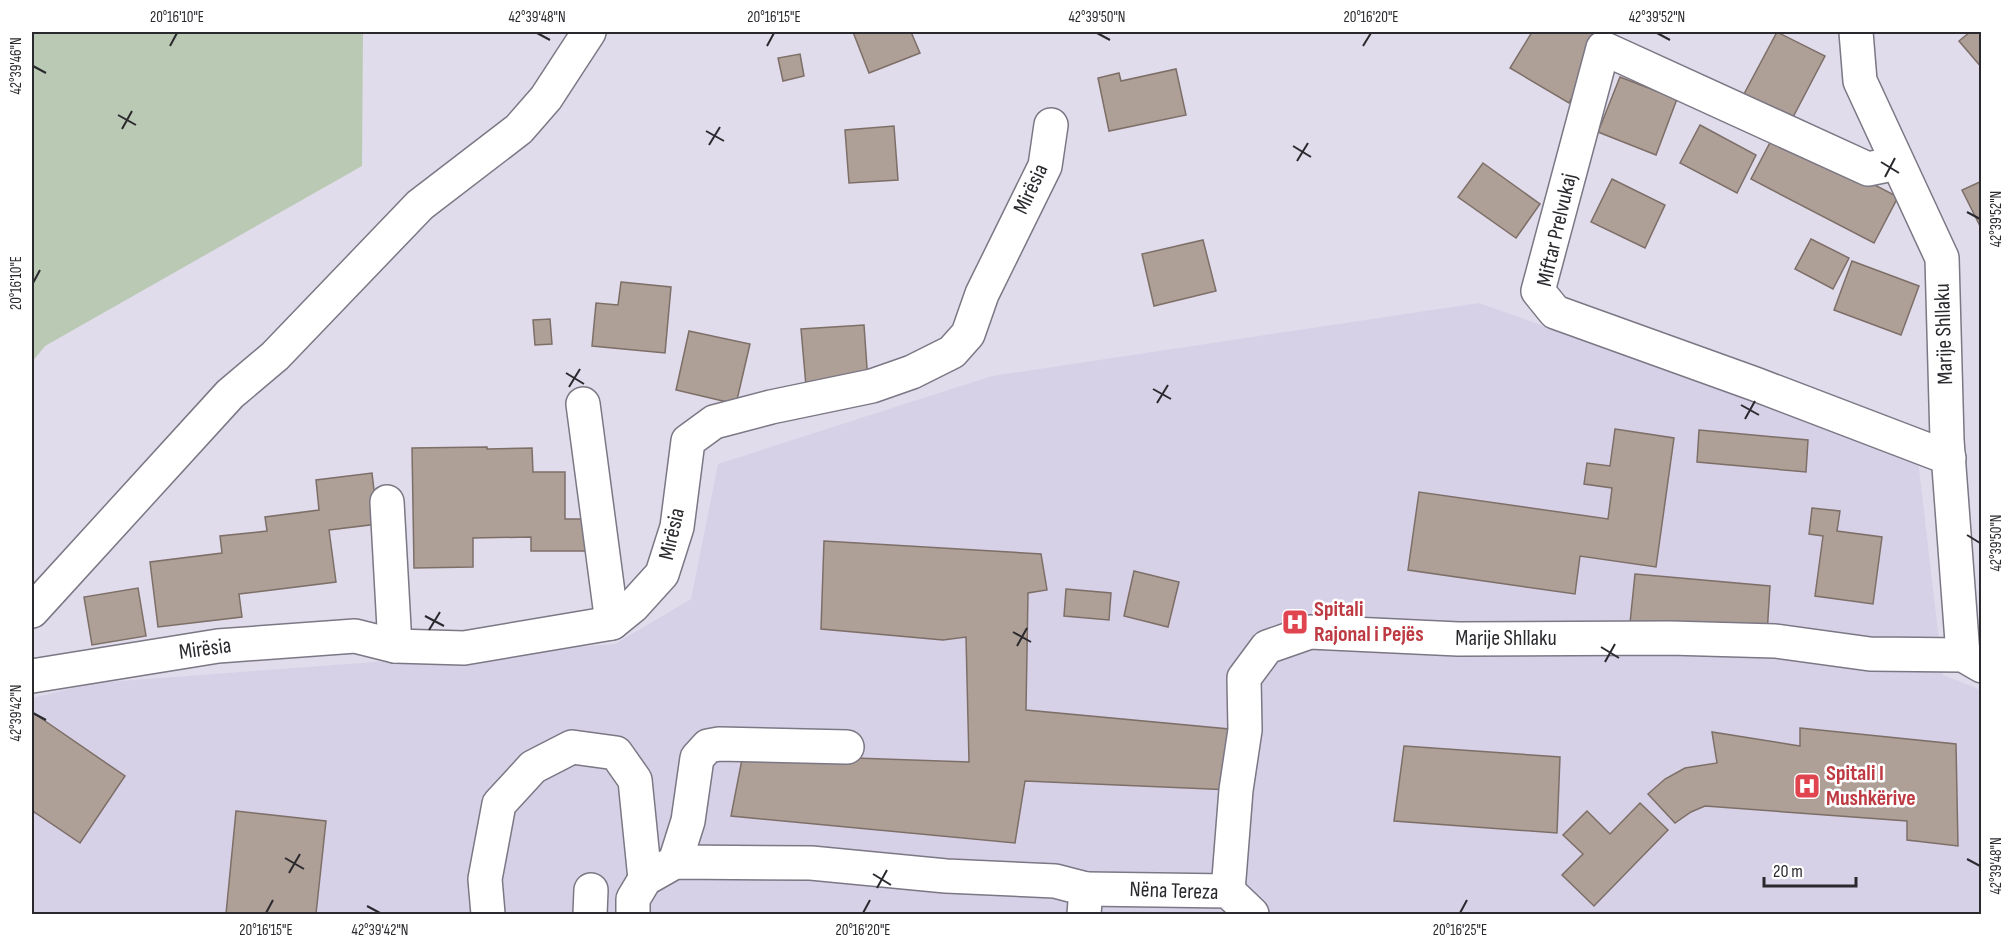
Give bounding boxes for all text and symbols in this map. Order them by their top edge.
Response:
text: 20°16'10"E [150,8,204,27]
text: 42°39'48"N [508,8,566,27]
text: 20°16'15"E [747,8,801,27]
text: 42°39'50"N [1068,8,1126,27]
text: 20°16'20"E [1344,8,1398,27]
text: 42°39'52"N [1629,8,1685,27]
text: 42°39'46"N [7,37,26,95]
street label: Mirësia [1008,160,1054,218]
street label: Miftar Prelvukaj [1531,171,1583,289]
text: 42°39'52"N [1987,191,2006,247]
text: 20°16'10"E [7,256,26,310]
street label: Marije Shllaku [1929,283,1959,385]
street label: Mirësia [653,505,691,563]
text: 42°39'50"N [1987,514,2006,572]
place label: Spitali Rajonal i Pejës [1314,596,1424,648]
hospital icon: Spitali Rajonal i Pejës [1280,607,1310,637]
street label: Marije Shllaku [1455,625,1557,652]
street label: Mirësia [177,632,233,666]
text: 42°39'42"N [7,685,26,741]
place label: Spitali I Mushkërive [1826,760,1916,812]
hospital icon: Spitali I Mushkërive [1792,771,1822,801]
text: 42°39'48"N [1987,837,2006,895]
scale bar [1764,850,1856,888]
text: 20 m [1773,861,1803,882]
street label: Nëna Tereza [1129,876,1219,906]
text: 20°16'15"E [239,921,293,940]
text: 42°39'42"N [352,921,408,940]
text: 20°16'20"E [836,921,890,940]
text: 20°16'25"E [1433,921,1487,940]

